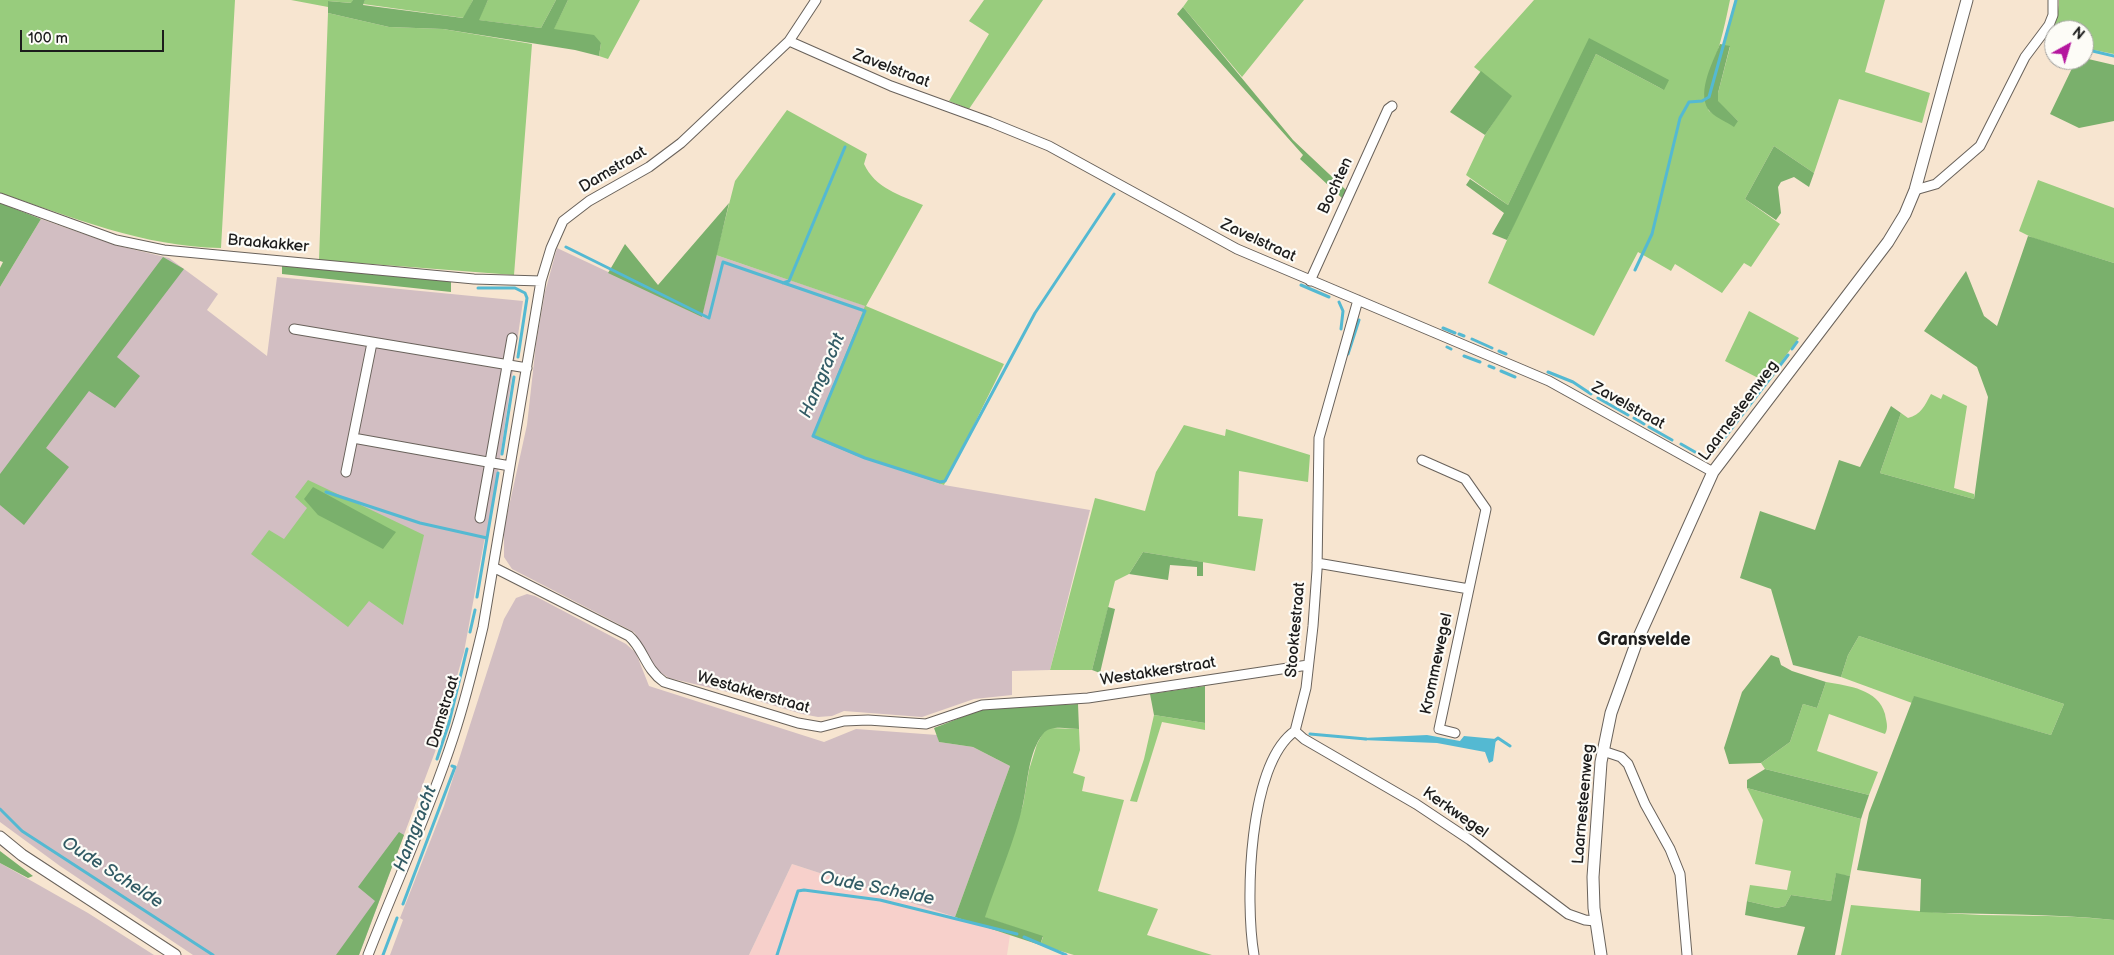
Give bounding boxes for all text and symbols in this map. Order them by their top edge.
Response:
scale bar [22,20,166,52]
north arrow [2044,20,2094,70]
text: N [2069,24,2088,44]
text: 100 m [28,29,68,48]
street label: Zavelstraat [850,46,932,92]
street label: Damstraat [576,142,650,198]
street label: Bochten [1315,155,1357,217]
street label: Zavelstraat [1217,215,1299,267]
street label: Braakakker [226,231,310,257]
water label: Hamgracht [796,330,850,422]
street label: Laarnesteenweg [1695,357,1783,465]
street label: Zavelstraat [1588,378,1668,434]
street label: Stooktestraat [1282,581,1310,679]
street label: Krommewegel [1417,612,1457,716]
district label: Gransvelde [1597,629,1691,651]
street label: Westakkerstraat [1099,653,1217,691]
street label: Westakkerstraat [694,668,812,718]
street label: Damstraat [424,673,464,751]
street label: Laarnesteenweg [1569,743,1599,865]
water label: Hamgracht [390,783,442,875]
street label: Kerkwegel [1418,783,1492,843]
water label: Oude Schelde [57,832,167,914]
water label: Oude Schelde [818,867,936,911]

